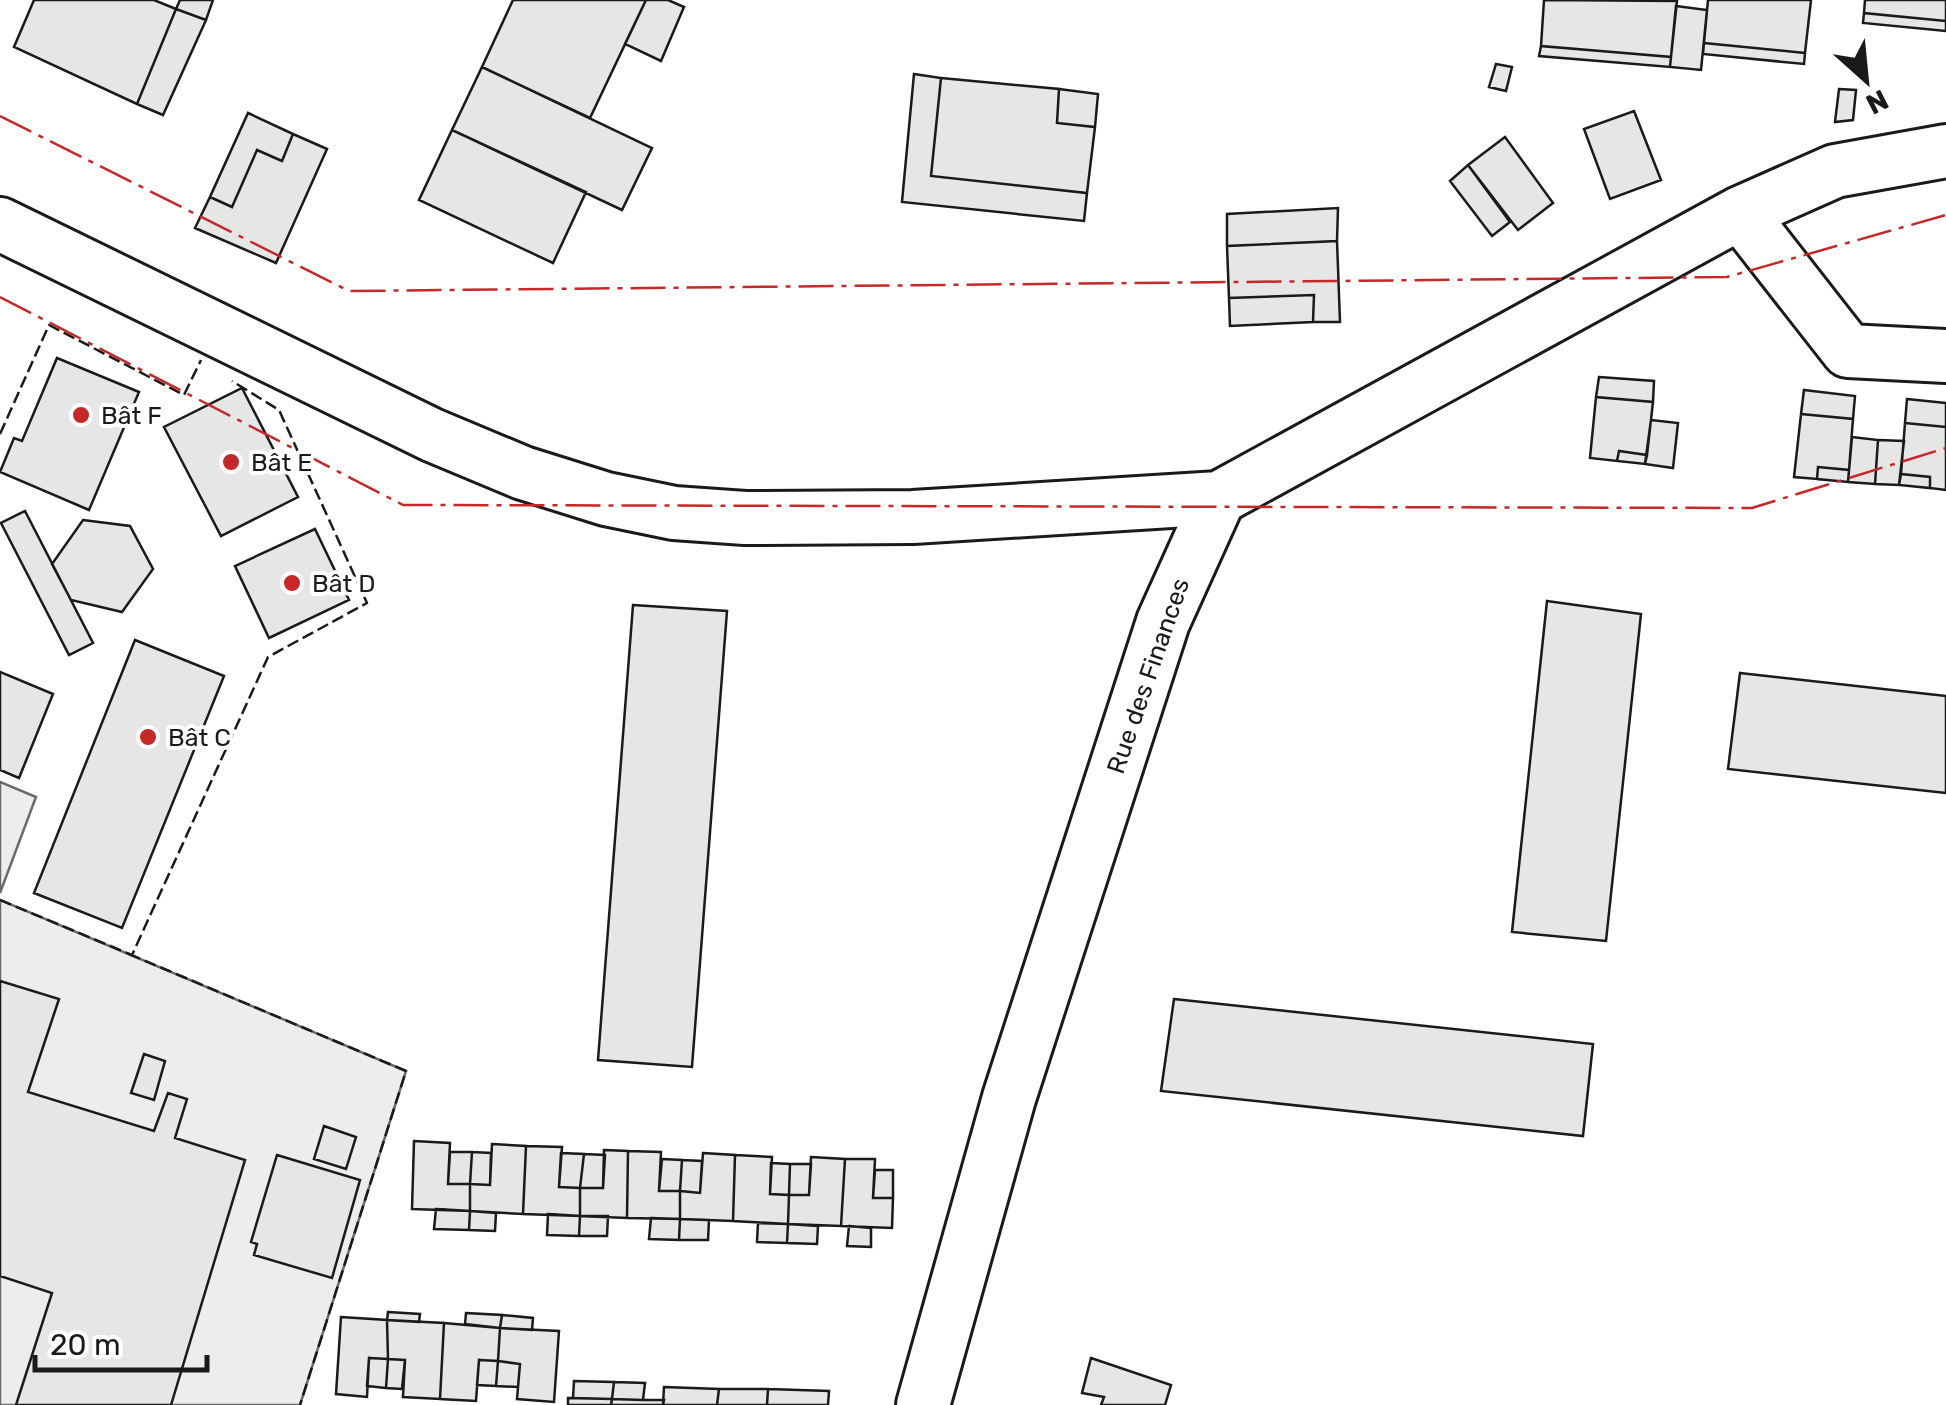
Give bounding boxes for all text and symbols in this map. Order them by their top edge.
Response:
north arrow [1816,30,1916,130]
text: N [1861,83,1894,121]
place label: Bât F [101,401,162,430]
marker: Bât F [70,404,92,426]
place label: Bât E [251,448,312,477]
marker: Bât E [220,451,242,473]
place label: Bât D [312,569,376,598]
marker: Bât D [281,572,303,594]
street label: Rue des Finances [1101,575,1195,777]
place label: Bât C [168,723,231,752]
marker: Bât C [137,726,159,748]
scale bar [35,1310,208,1372]
text: 20 m [50,1327,121,1363]

